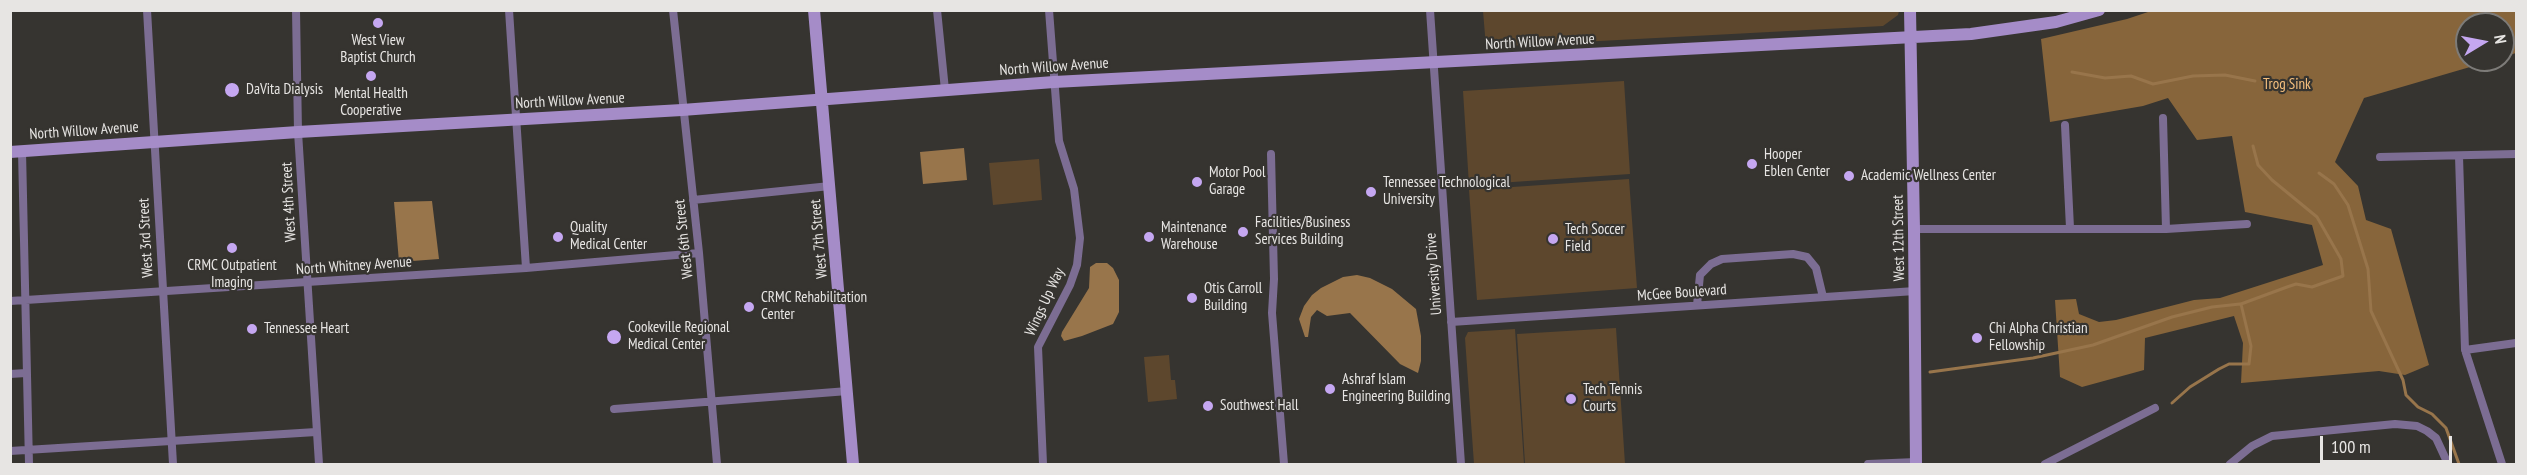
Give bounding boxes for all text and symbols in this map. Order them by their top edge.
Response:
north arrow [2455,12,2515,72]
marker: West View Baptist Church [371,16,385,30]
street label: North Willow Avenue [1485,30,1595,54]
place label: West View Baptist Church [340,32,416,67]
text: N [2490,33,2511,45]
street label: North Willow Avenue [999,54,1109,80]
marker: Mental Health Cooperative [364,69,378,83]
park label: Trog Sink [2263,76,2311,94]
marker: DaVita Dialysis [223,81,241,99]
place label: DaVita Dialysis [246,81,323,99]
place label: Mental Health Cooperative [334,85,408,120]
street label: North Willow Avenue [515,89,625,113]
street label: North Willow Avenue [29,118,139,144]
place label: Hooper Eblen Center [1764,146,1830,181]
marker: Hooper Eblen Center [1745,157,1759,171]
street label: West 4th Street [278,162,300,242]
place label: Motor Pool Garage [1209,164,1266,199]
place label: Academic Wellness Center [1861,167,1996,185]
marker: Academic Wellness Center [1842,169,1856,183]
place label: Tennessee Technological University [1383,174,1510,209]
marker: Motor Pool Garage [1190,175,1204,189]
marker: Tennessee Technological University [1364,185,1378,199]
street label: West 12th Street [1889,195,1909,281]
street label: West 3rd Street [135,198,157,278]
street label: West 6th Street [671,198,697,280]
street label: West 7th Street [807,199,831,279]
place label: Facilities/Business Services Building [1255,214,1350,249]
place label: Quality Medical Center [570,219,647,254]
place label: Maintenance Warehouse [1161,219,1227,254]
place label: Tech Soccer Field [1565,221,1625,256]
marker: Facilities/Business Services Building [1236,225,1250,239]
marker: Quality Medical Center [551,230,565,244]
marker: Maintenance Warehouse [1142,230,1156,244]
street label: University Drive [1422,232,1446,316]
marker: Tech Soccer Field [1546,232,1560,246]
marker: CRMC Outpatient Imaging [225,241,239,255]
street label: North Whitney Avenue [295,253,413,279]
place label: CRMC Outpatient Imaging [187,257,277,292]
street label: Wings Up Way [1021,265,1069,339]
place label: Otis Carroll Building [1204,280,1262,315]
street label: McGee Boulevard [1637,281,1727,305]
place label: CRMC Rehabilitation Center [761,289,867,324]
marker: Otis Carroll Building [1185,291,1199,305]
marker: CRMC Rehabilitation Center [742,300,756,314]
place label: Cookeville Regional Medical Center [628,319,729,354]
place label: Tennessee Heart [264,320,349,338]
place label: Chi Alpha Christian Fellowship [1989,320,2088,355]
marker: Tennessee Heart [245,322,259,336]
marker: Cookeville Regional Medical Center [605,328,623,346]
marker: Chi Alpha Christian Fellowship [1970,331,1984,345]
place label: Ashraf Islam Engineering Building [1342,371,1450,406]
place label: Tech Tennis Courts [1583,381,1642,416]
marker: Ashraf Islam Engineering Building [1323,382,1337,396]
marker: Tech Tennis Courts [1564,392,1578,406]
place label: Southwest Hall [1220,397,1298,415]
marker: Southwest Hall [1201,399,1215,413]
scale bar [2323,424,2455,462]
text: 100 m [2331,435,2371,458]

